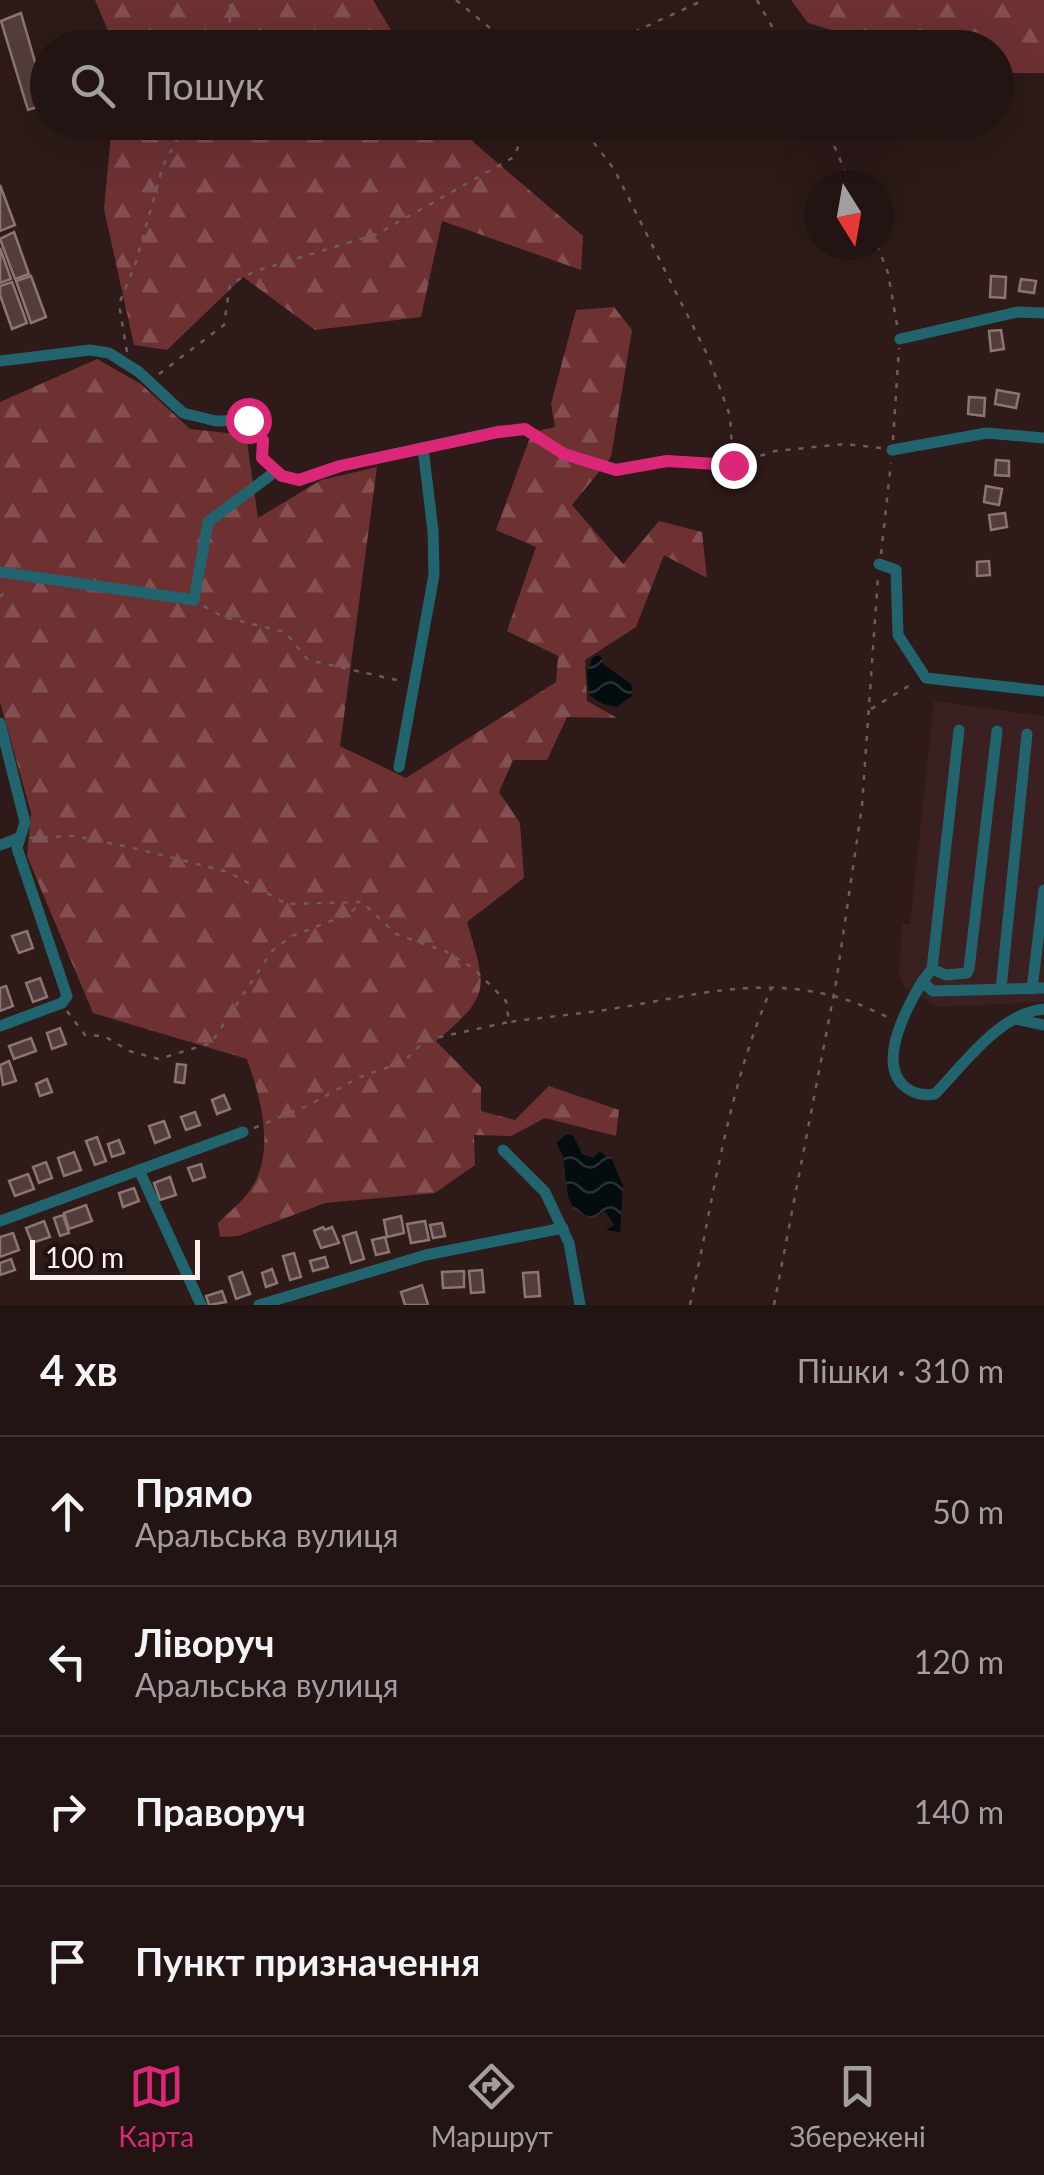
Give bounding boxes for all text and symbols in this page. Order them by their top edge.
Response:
search box [30,30,1014,140]
icon: search [65,58,120,113]
text: Пошук [145,62,264,108]
north arrow [804,170,894,260]
route start [226,398,272,444]
route end [711,443,757,489]
scale bar [30,1235,200,1280]
text: 100 m [45,1240,124,1274]
text: 4 хв [40,1345,118,1395]
text: Пішки · 310 m [797,1351,1004,1390]
text: Прямо [135,1469,253,1515]
icon: ahead [40,1484,95,1539]
text: 50 m [932,1492,1004,1531]
text: Аральська вулиця [135,1515,398,1554]
text: Ліворуч [135,1619,275,1665]
icon: left [40,1634,95,1689]
text: 120 m [914,1642,1004,1681]
text: Аральська вулиця [135,1665,398,1704]
icon: right [40,1784,95,1839]
text: Праворуч [135,1788,306,1834]
text: 140 m [914,1792,1004,1831]
icon: arrive [40,1934,95,1989]
text: Пункт призначення [135,1938,480,1984]
tab: Карта [118,2059,194,2153]
tab: Маршрут [431,2059,553,2153]
tab: Збережені [790,2059,926,2153]

